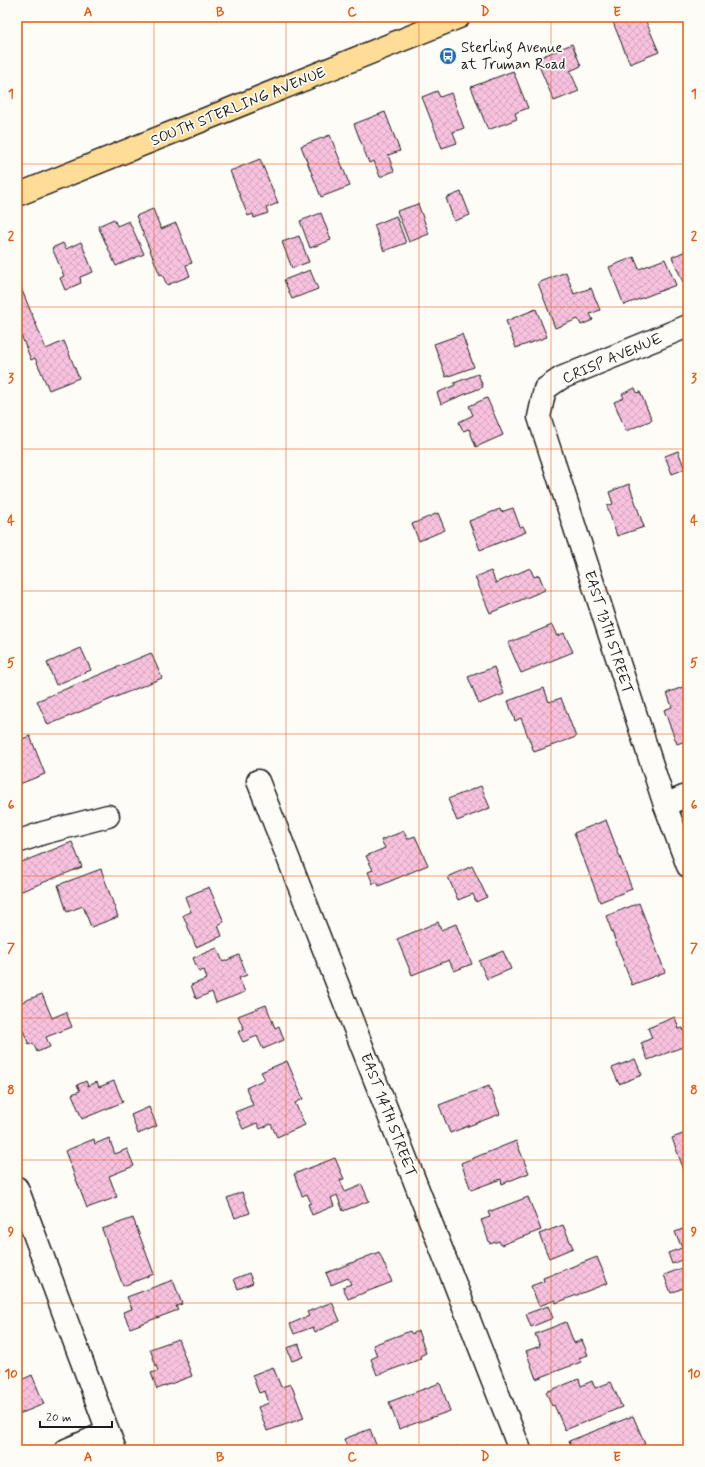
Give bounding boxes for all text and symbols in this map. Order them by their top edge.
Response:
text: A [84,4,92,21]
text: B [216,4,225,21]
text: C [347,4,357,21]
text: D [481,4,490,21]
text: E [613,4,621,21]
place label: Sterling Avenue at Truman Road [461,38,565,75]
bus stop icon: Sterling Avenue at Truman Road [438,46,458,66]
street label: SOUTH STERLING AVENUE [148,63,329,151]
text: 1 [8,86,14,103]
text: 1 [691,86,697,103]
text: 2 [8,228,15,245]
text: 2 [691,228,698,245]
street label: CRISP AVENUE [559,329,666,389]
text: 3 [8,370,14,387]
text: 3 [691,370,697,387]
text: 4 [7,513,15,530]
text: 4 [690,513,698,530]
street label: EAST 13TH STREET [579,568,637,697]
text: 5 [7,655,15,672]
text: 5 [690,655,698,672]
text: 6 [8,797,15,814]
text: 6 [691,797,698,814]
text: 7 [7,940,15,957]
text: 7 [690,940,698,957]
street label: EAST 14TH STREET [355,1051,421,1180]
text: 8 [7,1082,15,1099]
text: 8 [690,1082,698,1099]
text: 9 [8,1224,15,1241]
text: 9 [691,1224,698,1241]
text: 10 [4,1366,18,1383]
text: 10 [687,1366,701,1383]
scale bar [40,1403,112,1429]
text: 20 m [46,1410,72,1426]
text: A [84,1449,92,1466]
text: B [216,1449,225,1466]
text: C [347,1449,357,1466]
text: D [481,1449,490,1466]
text: E [613,1449,621,1466]

